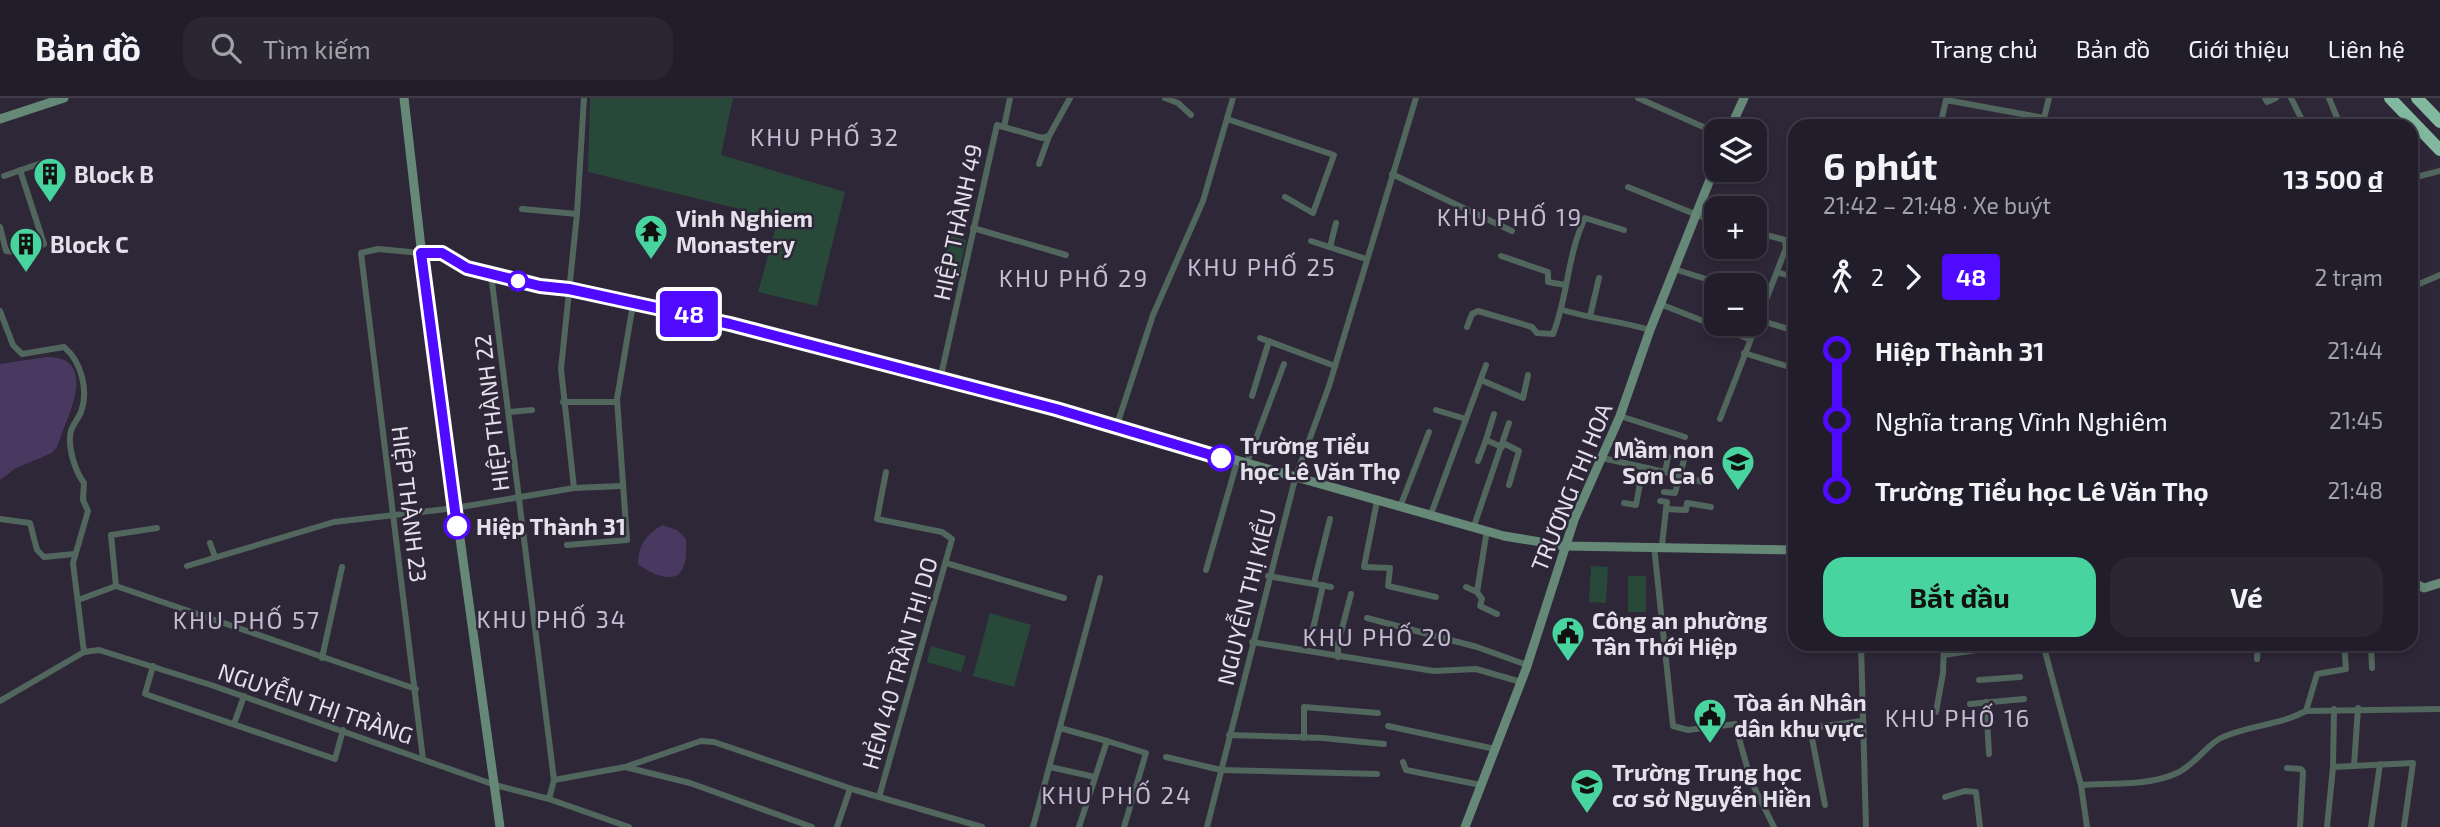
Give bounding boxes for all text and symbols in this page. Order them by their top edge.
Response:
search box [183,17,673,80]
text: Bản đồ [35,28,141,68]
icon: search [207,29,245,67]
text: Tìm kiếm [263,33,371,64]
text: Trang chủ [1931,34,2038,63]
text: Bản đồ [2076,34,2150,63]
text: Giới thiệu [2188,34,2290,63]
text: Liên hệ [2328,34,2405,63]
map controls [1704,119,1767,336]
button: layers [1704,119,1767,182]
district label: KHU PHỐ 32 [750,121,900,151]
street label: HIỆP THÀNH 49 [927,141,987,303]
text: 6 phút [1823,142,1937,188]
building icon: Block B [31,155,69,204]
place label: Block B [74,160,154,188]
text: 13 500 ₫ [2283,163,2383,194]
text: 21:42 – 21:48 · Xe buýt [1823,191,2051,219]
button: + [1704,196,1767,259]
district label: KHU PHỐ 19 [1437,201,1583,231]
place label: Vinh Nghiem Monastery [676,204,813,258]
temple icon: Vinh Nghiem Monastery [632,212,670,261]
building icon: Block C [7,225,45,274]
place label: Block C [50,230,129,258]
district label: KHU PHỐ 25 [1187,251,1337,281]
icon: walk [1823,258,1861,296]
icon: forward [1894,258,1932,296]
district label: KHU PHỐ 29 [999,262,1149,292]
text: 48 [1956,262,1986,291]
text: 2 [1871,263,1884,291]
text: 2 trạm [2315,263,2383,291]
unlabelled marker [508,271,528,291]
button: − [1704,273,1767,336]
line badge: 48 [658,291,720,337]
text: 48 [674,299,704,328]
street label: HIỆP THÀNH 22 [467,333,515,493]
text: Hiệp Thành 31 [1875,335,2044,366]
text: 21:44 [2327,336,2383,364]
street label: TRƯƠNG THỊ HOA [1524,398,1618,575]
text: Nghĩa trang Vĩnh Nghiêm [1875,405,2168,436]
text: 21:45 [2329,406,2383,434]
street label: HIỆP THÀNH 23 [387,424,433,584]
place label: Trường Tiểu học Lê Văn Thọ [1240,431,1401,485]
place label: Mầm non Sơn Ca 6 [1613,435,1714,489]
school or university icon: Mầm non Sơn Ca 6 [1719,443,1757,492]
marker: Trường Tiểu học Lê Văn Thọ [1208,445,1234,471]
text: Trường Tiểu học Lê Văn Thọ [1875,475,2209,506]
text: 21:48 [2327,476,2383,504]
street label: NGUYỄN THỊ KIỂU [1209,506,1281,688]
place label: Hiệp Thành 31 [476,512,626,540]
marker: Hiệp Thành 31 [444,513,470,539]
street label: HẺM 40 TRẦN THỊ DO [854,553,943,772]
button: Bắt đầu [1823,557,2096,637]
button: Vé [2110,557,2383,637]
district label: KHU PHỐ 34 [476,603,628,633]
district label: KHU PHỐ 57 [173,604,321,634]
place label: Công an phường Tân Thới Hiệp [1592,606,1768,660]
public building icon: Công an phường Tân Thới Hiệp [1549,614,1587,663]
district label: KHU PHỐ 20 [1302,621,1454,651]
street label: NGUYỄN THỊ TRÀNG [215,655,418,750]
place label: Tòa án Nhân dân khu vực [1734,688,1867,742]
public building icon: Tòa án Nhân dân khu vực [1691,696,1729,745]
district label: KHU PHỐ 16 [1885,702,2031,732]
place label: Trường Trung học cơ sở Nguyễn Hiền [1612,758,1811,812]
school or university icon: Trường Trung học cơ sở Nguyễn Hiền [1568,766,1606,815]
district label: KHU PHỐ 24 [1041,779,1193,809]

